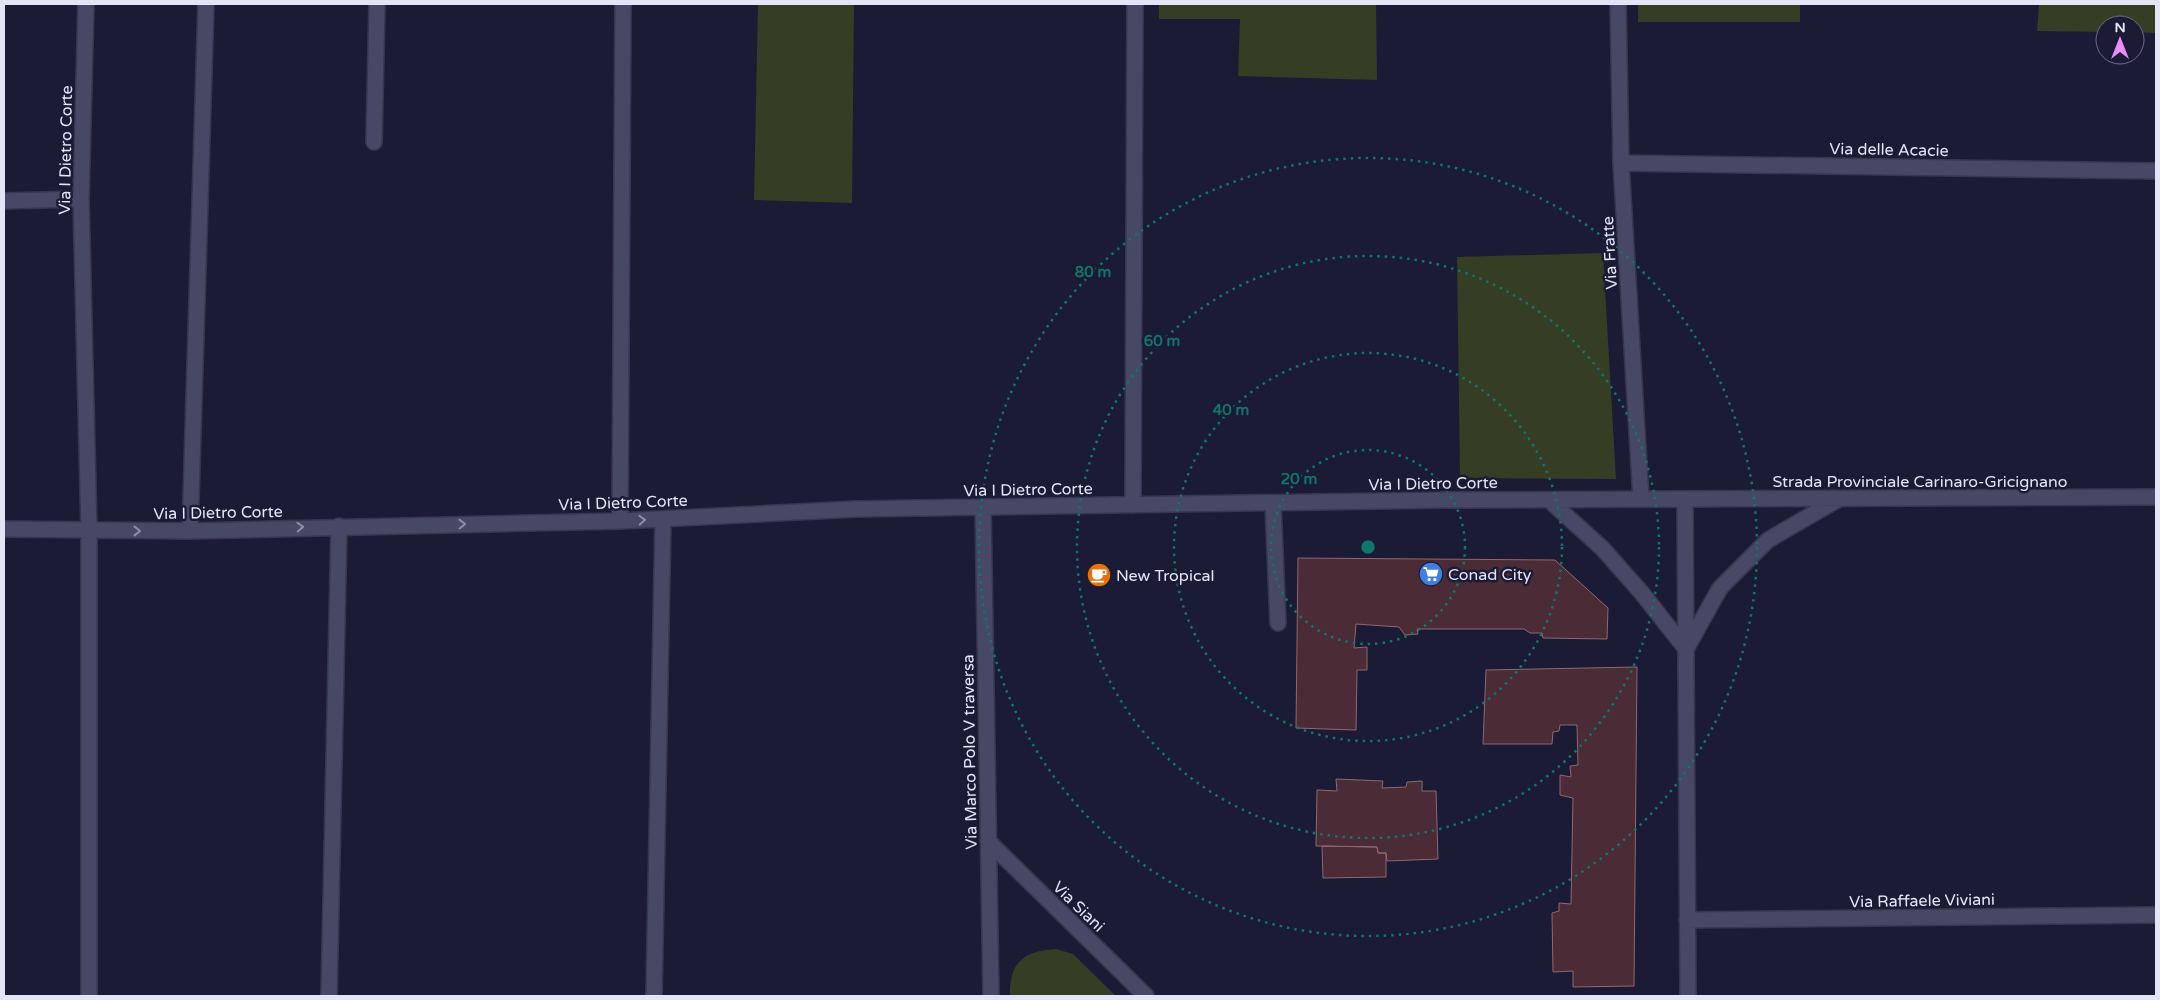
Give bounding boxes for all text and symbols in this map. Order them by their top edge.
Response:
north arrow [2095,15,2145,65]
text: N [2114,19,2126,36]
street label: Via I Dietro Corte [55,85,77,215]
street label: Via delle Acacie [1829,139,1949,161]
street label: Via Fratte [1598,216,1622,290]
text: 80 m [1075,263,1111,281]
text: 60 m [1144,332,1180,350]
text: 40 m [1213,401,1249,419]
text: 20 m [1281,470,1317,488]
street label: Strada Provinciale Carinaro-Gricignano [1772,472,2068,492]
street label: Via I Dietro Corte [1368,473,1498,495]
street label: Via I Dietro Corte [963,479,1093,501]
street label: Via I Dietro Corte [558,491,688,515]
street label: Via I Dietro Corte [153,502,283,524]
one-way arrow [638,514,646,525]
one-way arrow [458,519,466,529]
one-way arrow [296,522,304,533]
one-way arrow [134,526,142,536]
centre of rings [1359,538,1377,556]
supermarket icon: Conad City [1418,561,1444,587]
cafe icon: New Tropical [1086,562,1112,588]
place label: Conad City [1448,565,1532,585]
place label: New Tropical [1116,566,1214,586]
street label: Via Marco Polo V traversa [958,654,982,850]
street label: Via Siani [1048,877,1108,936]
street label: Via Raffaele Viviani [1849,890,1995,912]

